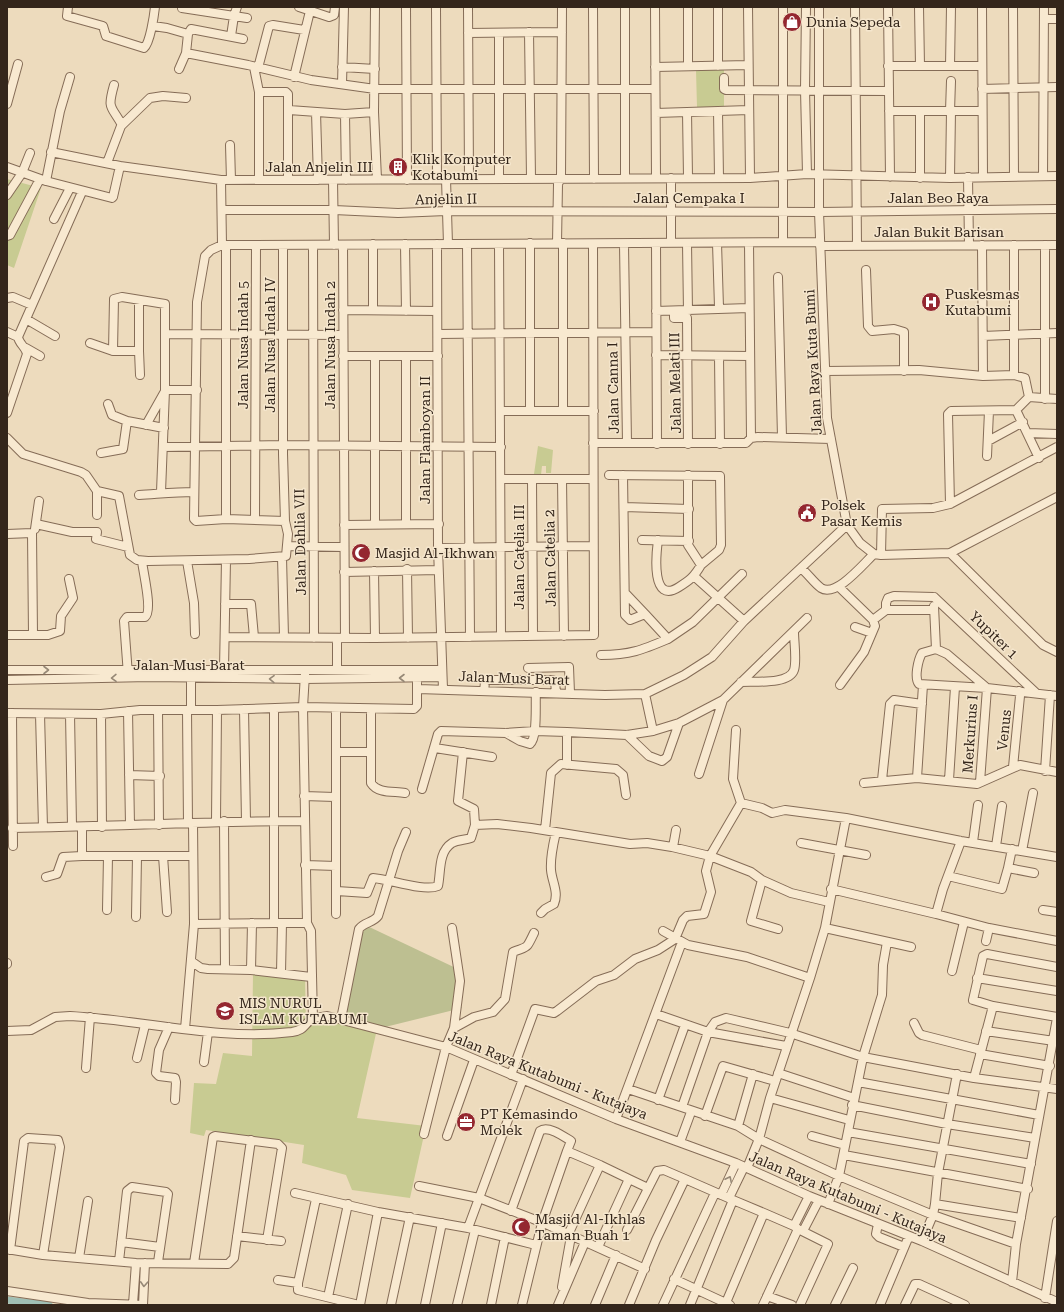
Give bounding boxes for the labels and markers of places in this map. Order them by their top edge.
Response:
shop icon: Dunia Sepeda [781,11,803,33]
place label: Dunia Sepeda [806,14,901,30]
place label: Klik Komputer Kotabumi [412,151,511,183]
building icon: Klik Komputer Kotabumi [387,156,409,178]
place label: Puskesmas Kutabumi [945,286,1020,318]
hospital icon: Puskesmas Kutabumi [920,291,942,313]
place label: Polsek Pasar Kemis [821,497,903,529]
public building icon: Polsek Pasar Kemis [796,502,818,524]
mosque icon: Masjid Al-Ikhwan [350,542,372,564]
place label: Masjid Al-Ikhwan [375,545,495,561]
place label: MIS NURUL ISLAM KUTABUMI [239,995,367,1027]
school or university icon: MIS NURUL ISLAM KUTABUMI [214,1000,236,1022]
place label: PT Kemasindo Molek [480,1106,578,1138]
office icon: PT Kemasindo Molek [455,1111,477,1133]
place label: Masjid Al-Ikhlas Taman Buah 1 [535,1211,646,1243]
mosque icon: Masjid Al-Ikhlas Taman Buah 1 [510,1216,532,1238]

